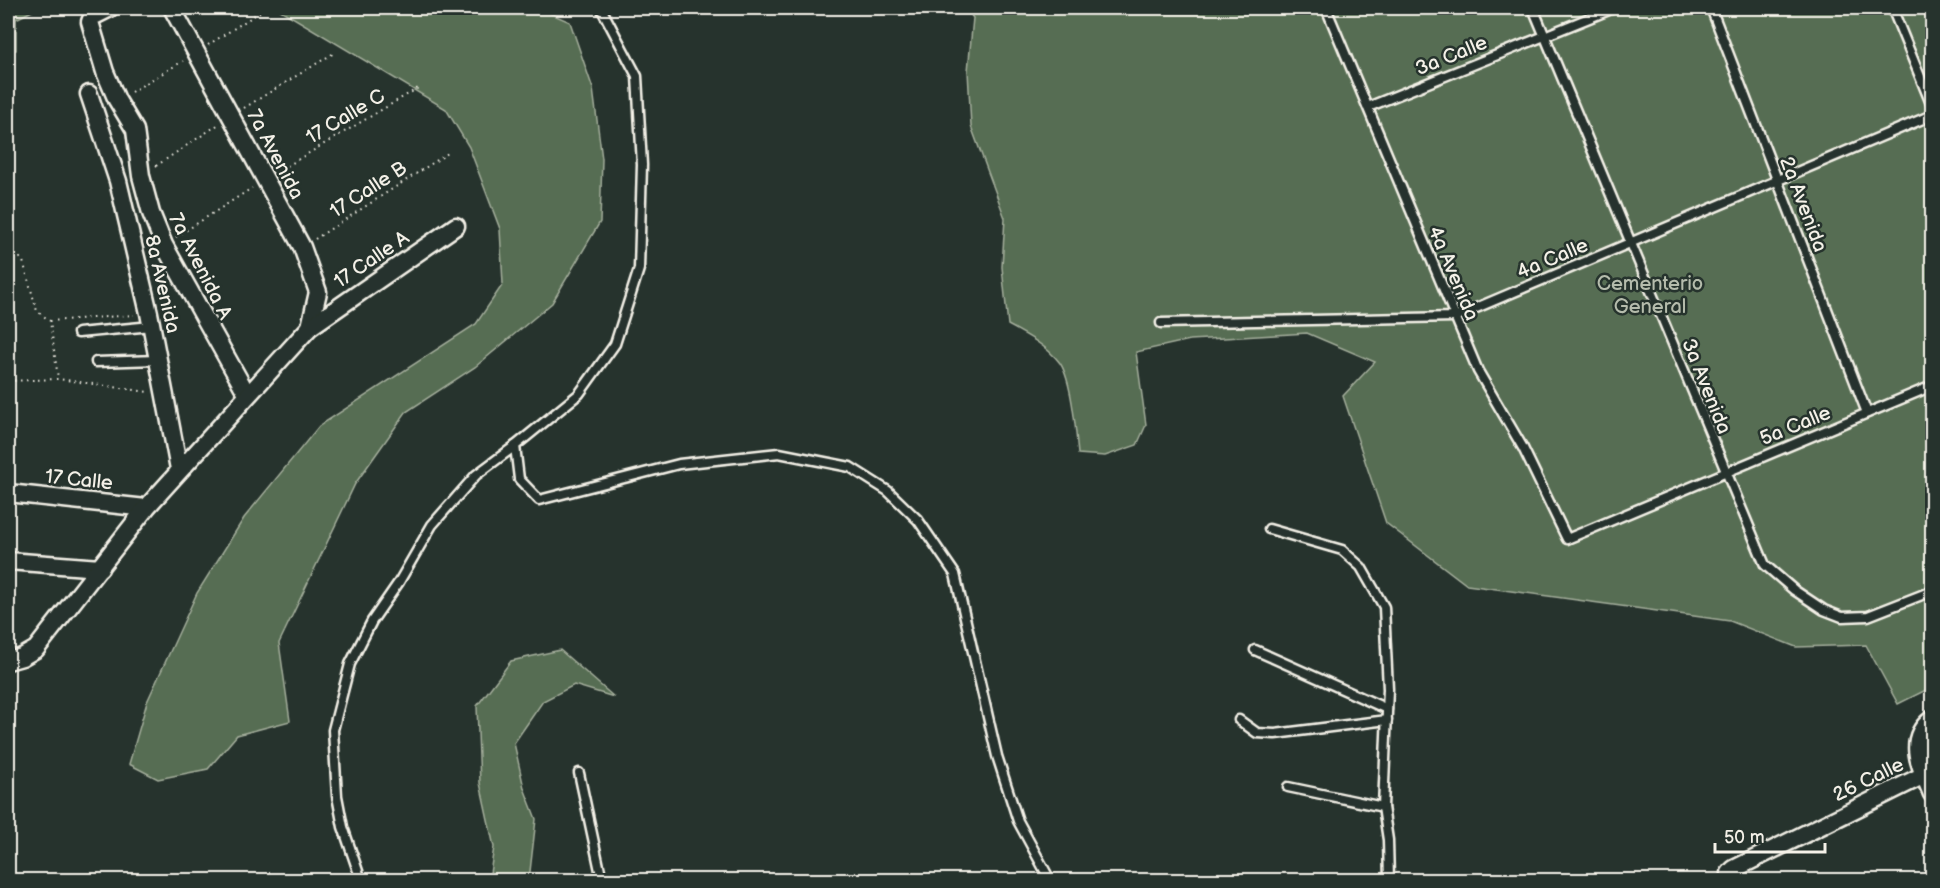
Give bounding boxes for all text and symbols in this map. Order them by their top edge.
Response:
street label: 3a Calle [1412,31,1491,81]
street label: 17 Calle C [302,84,389,150]
street label: 7a Avenida [241,105,309,203]
street label: 2a Avenida [1774,153,1832,255]
street label: 17 Calle B [326,156,412,224]
street label: 7a Avenida A [163,209,237,324]
street label: 4a Avenida [1422,222,1484,324]
street label: 17 Calle A [329,226,414,294]
street label: 8a Avenida [139,233,185,336]
street label: 4a Calle [1513,233,1592,285]
park label: Cementerio General [1597,272,1703,319]
street label: 3a Avenida [1676,335,1736,438]
street label: 5a Calle [1756,401,1834,451]
street label: 17 Calle [44,465,114,495]
street label: 26 Calle [1829,752,1908,807]
scale bar [1715,816,1824,854]
text: 50 m [1724,827,1765,848]

